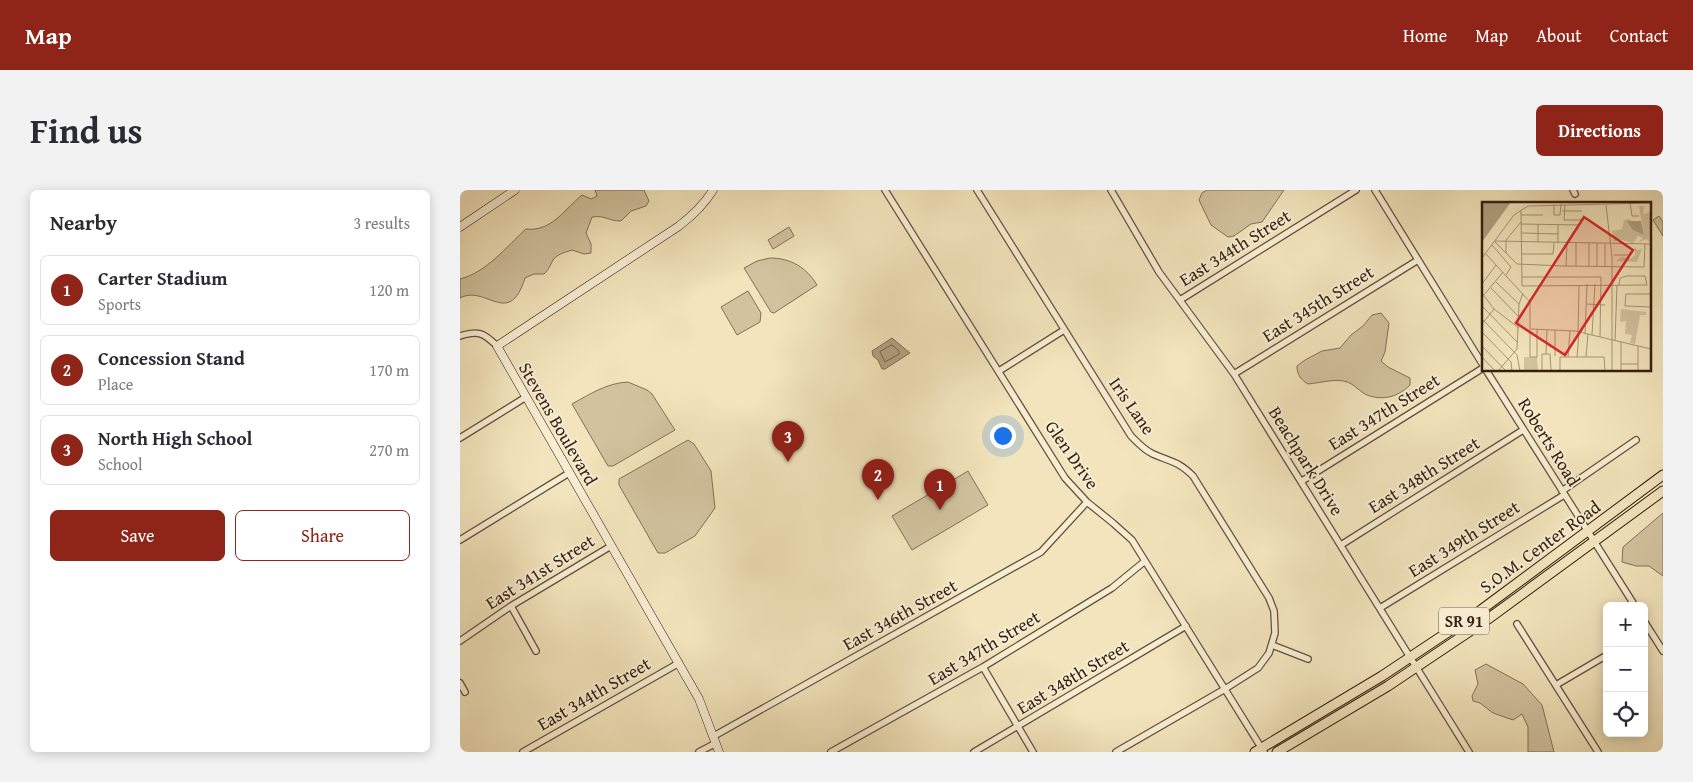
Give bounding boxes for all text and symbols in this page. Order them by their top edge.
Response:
text: Map [25,18,72,53]
text: Home [1403,22,1447,49]
text: Map [1475,22,1508,49]
text: About [1536,22,1582,49]
text: Contact [1610,22,1668,49]
text: Find us [30,105,143,156]
button: Directions [1536,105,1663,156]
street label: East 344th Street [1174,202,1296,293]
inset map [1482,202,1650,371]
text: Nearby [50,207,117,238]
text: 3 results [353,211,410,235]
street label: East 345th Street [1257,258,1379,349]
text: Carter Stadium [98,264,228,292]
text: 1 [63,278,71,302]
text: 120 m [369,278,409,302]
text: Sports [98,292,141,316]
text: Concession Stand [98,344,245,372]
street label: Stevens Boulevard [512,357,605,491]
text: 2 [63,358,71,382]
text: 170 m [369,358,409,382]
street label: East 347th Street [1323,366,1445,457]
street label: Iris Lane [1103,371,1162,440]
text: Place [98,372,133,396]
street label: Roberts Road [1512,392,1588,492]
street label: Beachpark Drive [1262,401,1351,521]
street label: Glen Drive [1039,415,1106,495]
pin: 3 [772,421,804,462]
your location [990,423,1016,449]
text: North High School [98,424,252,452]
street label: East 348th Street [1363,429,1485,520]
text: 3 [63,438,71,462]
text: 270 m [369,438,409,462]
text: School [98,452,142,476]
pin: 2 [862,459,894,500]
pin: 1 [924,469,956,510]
street label: East 349th Street [1403,493,1525,584]
street label: S.O.M. Center Road [1474,493,1606,600]
button: Save [50,510,225,561]
button: Share [235,510,410,561]
street label: East 341st Street [480,527,600,616]
street label: East 346th Street [838,572,962,657]
map controls [1603,602,1648,737]
button: + [1603,602,1648,647]
street label: East 347th Street [922,603,1046,692]
road number: SR 91 [1439,608,1489,634]
street label: East 348th Street [1011,632,1135,721]
button: − [1603,647,1648,692]
street label: East 344th Street [532,650,656,737]
button: locate [1603,692,1648,737]

